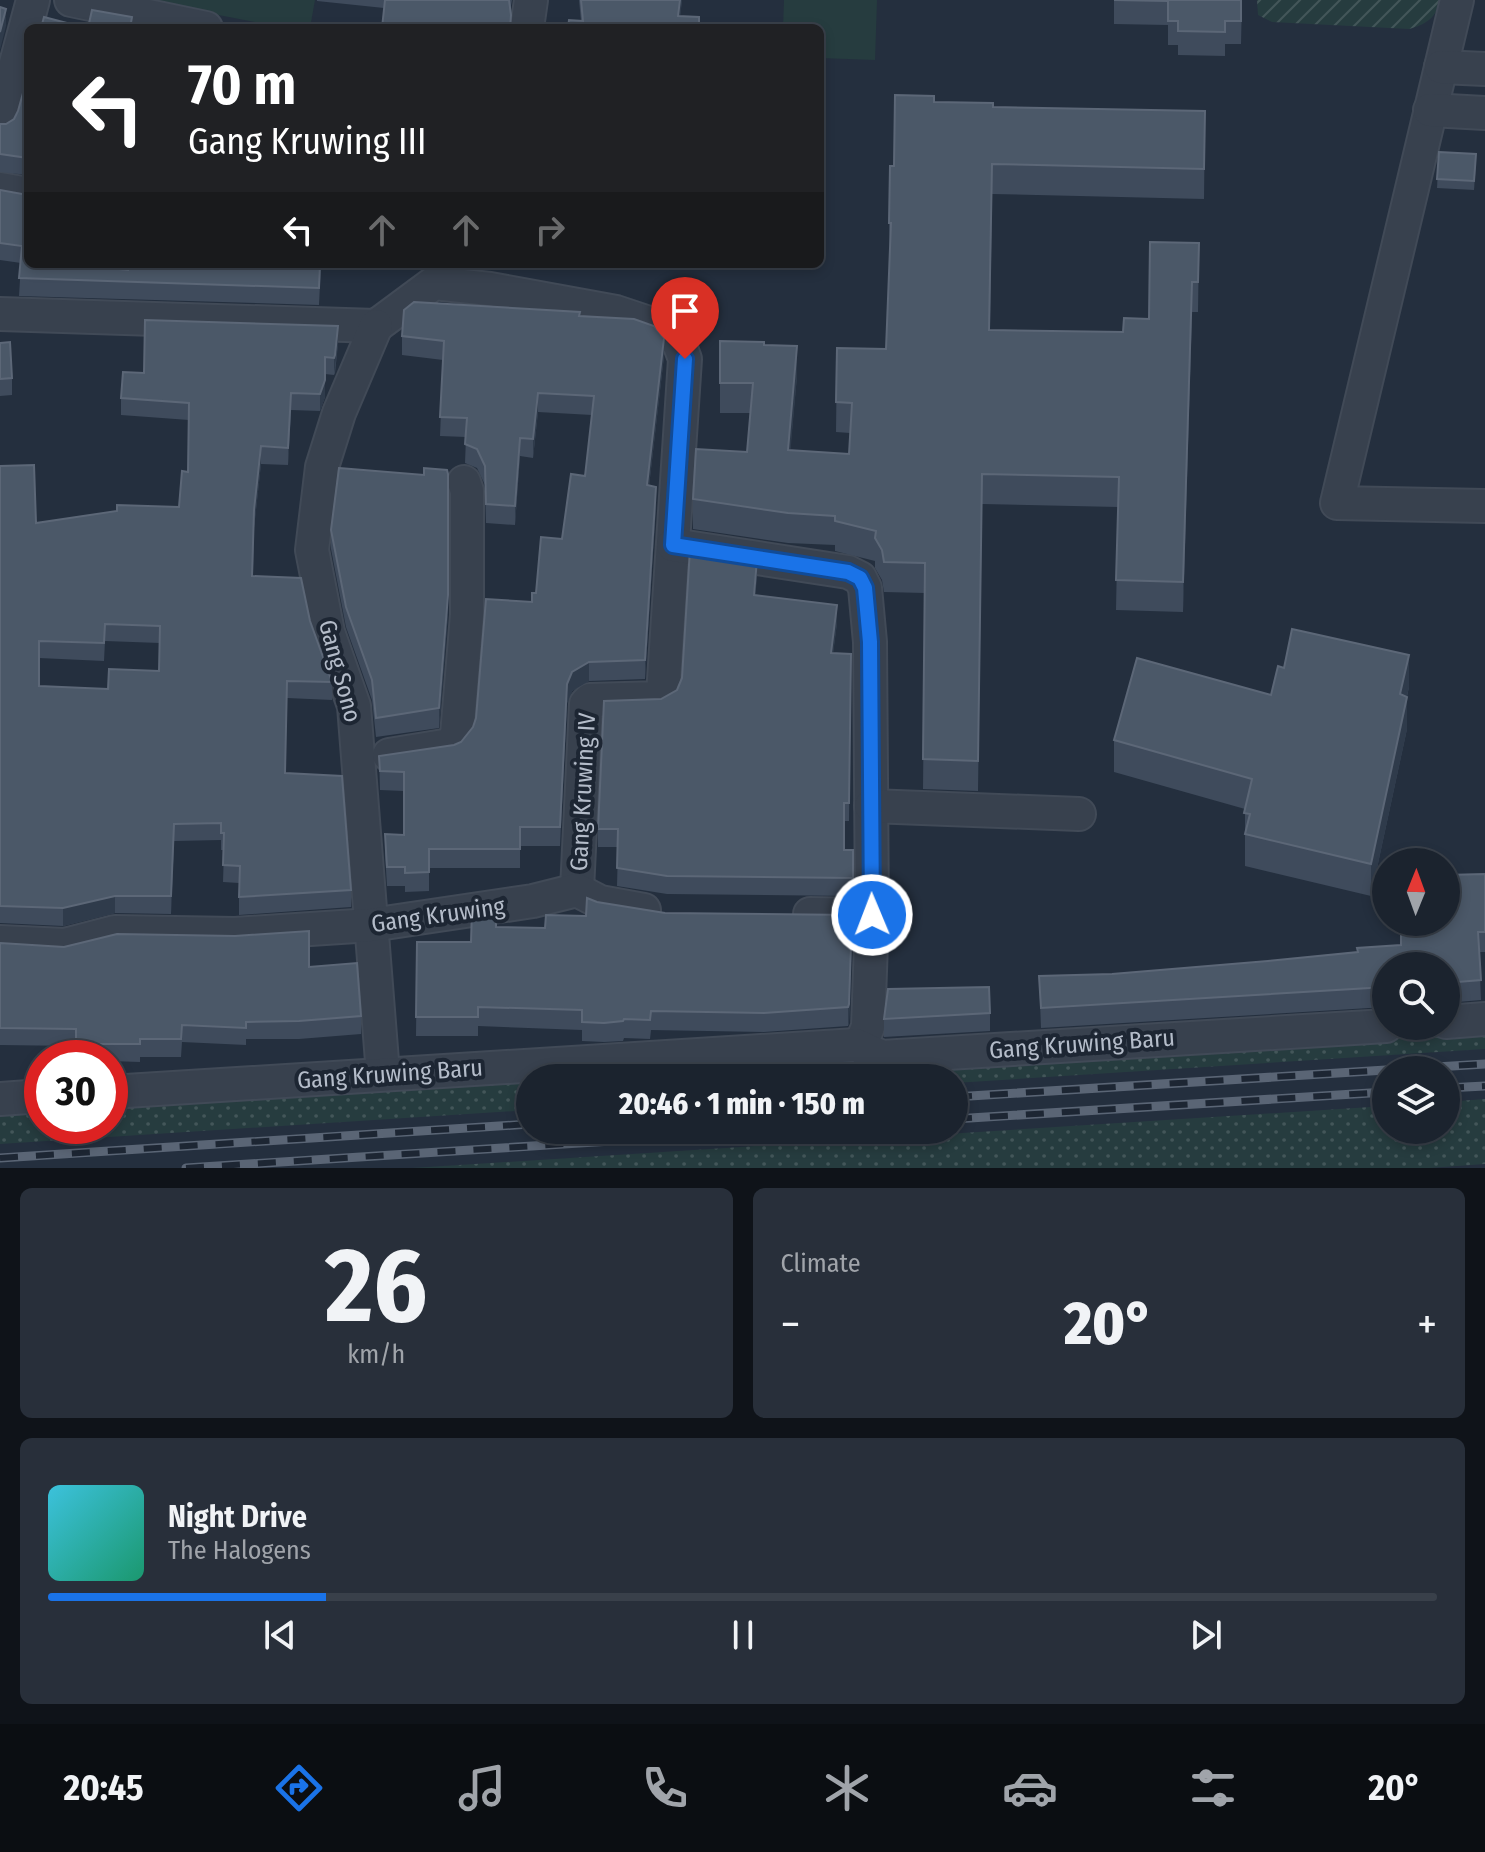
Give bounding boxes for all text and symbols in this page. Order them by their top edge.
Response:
text: 70 m [188,52,296,119]
icon: left [56,56,160,160]
text: Gang Kruwing III [188,120,426,164]
icon: left [276,208,320,252]
icon: ahead [360,208,404,252]
icon: ahead [444,208,488,252]
icon: right [528,208,572,252]
pin [651,277,719,359]
icon: arrive [663,289,707,333]
street label: Gang Sono [313,617,367,725]
street label: Gang Kruwing IV [565,711,601,872]
north arrow [1372,848,1460,936]
map controls [1372,848,1460,1144]
position arrow [830,873,914,957]
street label: Gang Kruwing [370,892,507,938]
button: search [1372,952,1460,1040]
street label: Gang Kruwing Baru [988,1024,1176,1064]
speed limit sign: 30 [24,1040,128,1144]
street label: Gang Kruwing Baru [296,1054,484,1094]
button: layers [1372,1056,1460,1144]
text: 20:46 · 1 min · 150 m [619,1086,865,1122]
text: 26 [325,1224,428,1349]
text: Climate [781,1248,861,1279]
text: 20° [1064,1288,1153,1360]
text: − [781,1298,800,1351]
text: + [1417,1298,1437,1351]
text: km/h [347,1339,405,1370]
text: Night Drive [168,1499,307,1535]
text: The Halogens [168,1535,311,1566]
icon: previous [258,1613,302,1657]
icon: pause [721,1613,765,1657]
icon: next [1184,1613,1228,1657]
icon: directions [271,1760,327,1816]
icon: music [454,1760,510,1816]
icon: phone [637,1760,693,1816]
icon: climate [819,1760,875,1816]
icon: car [1002,1760,1058,1816]
icon: filters [1185,1760,1241,1816]
text: 20:45 [63,1766,144,1810]
text: 20° [1368,1766,1421,1810]

